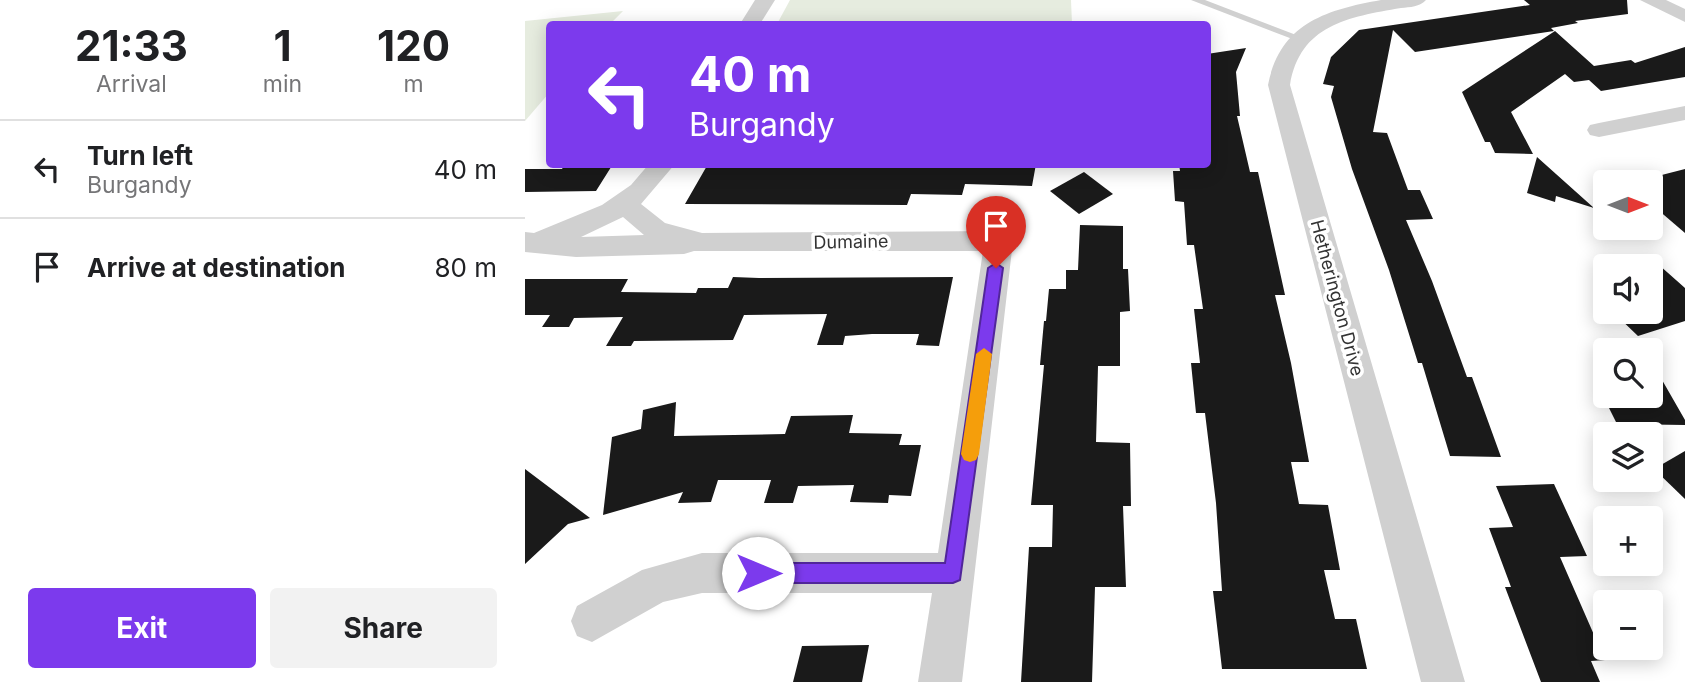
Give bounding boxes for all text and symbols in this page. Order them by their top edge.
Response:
text: 21:33 [75,20,188,71]
text: 1 [273,20,292,71]
text: 120 [377,20,450,71]
text: 40 m [689,45,812,104]
icon: left [574,49,665,140]
text: Arrival [96,70,167,98]
text: min [263,70,302,98]
text: m [403,70,424,98]
text: Burgandy [689,105,835,144]
text: Turn left [87,140,193,171]
icon: left [28,150,66,188]
text: 40 m [434,154,497,185]
north arrow [1593,170,1663,240]
map controls [1593,170,1663,660]
text: Burgandy [87,171,192,199]
pin [966,196,1026,268]
icon: arrive [977,207,1015,245]
street label: Hetherington Drive [1307,217,1368,378]
street label: Dumaine [813,230,889,253]
icon: arrive [28,248,66,286]
text: Arrive at destination [87,252,346,283]
text: 80 m [434,252,497,283]
button: sound [1593,254,1663,324]
button: search [1593,338,1663,408]
button: layers [1593,422,1663,492]
button: + [1593,506,1663,576]
position arrow [721,536,795,610]
button: Exit [28,588,256,668]
button: Share [270,588,497,668]
button: − [1593,590,1663,660]

